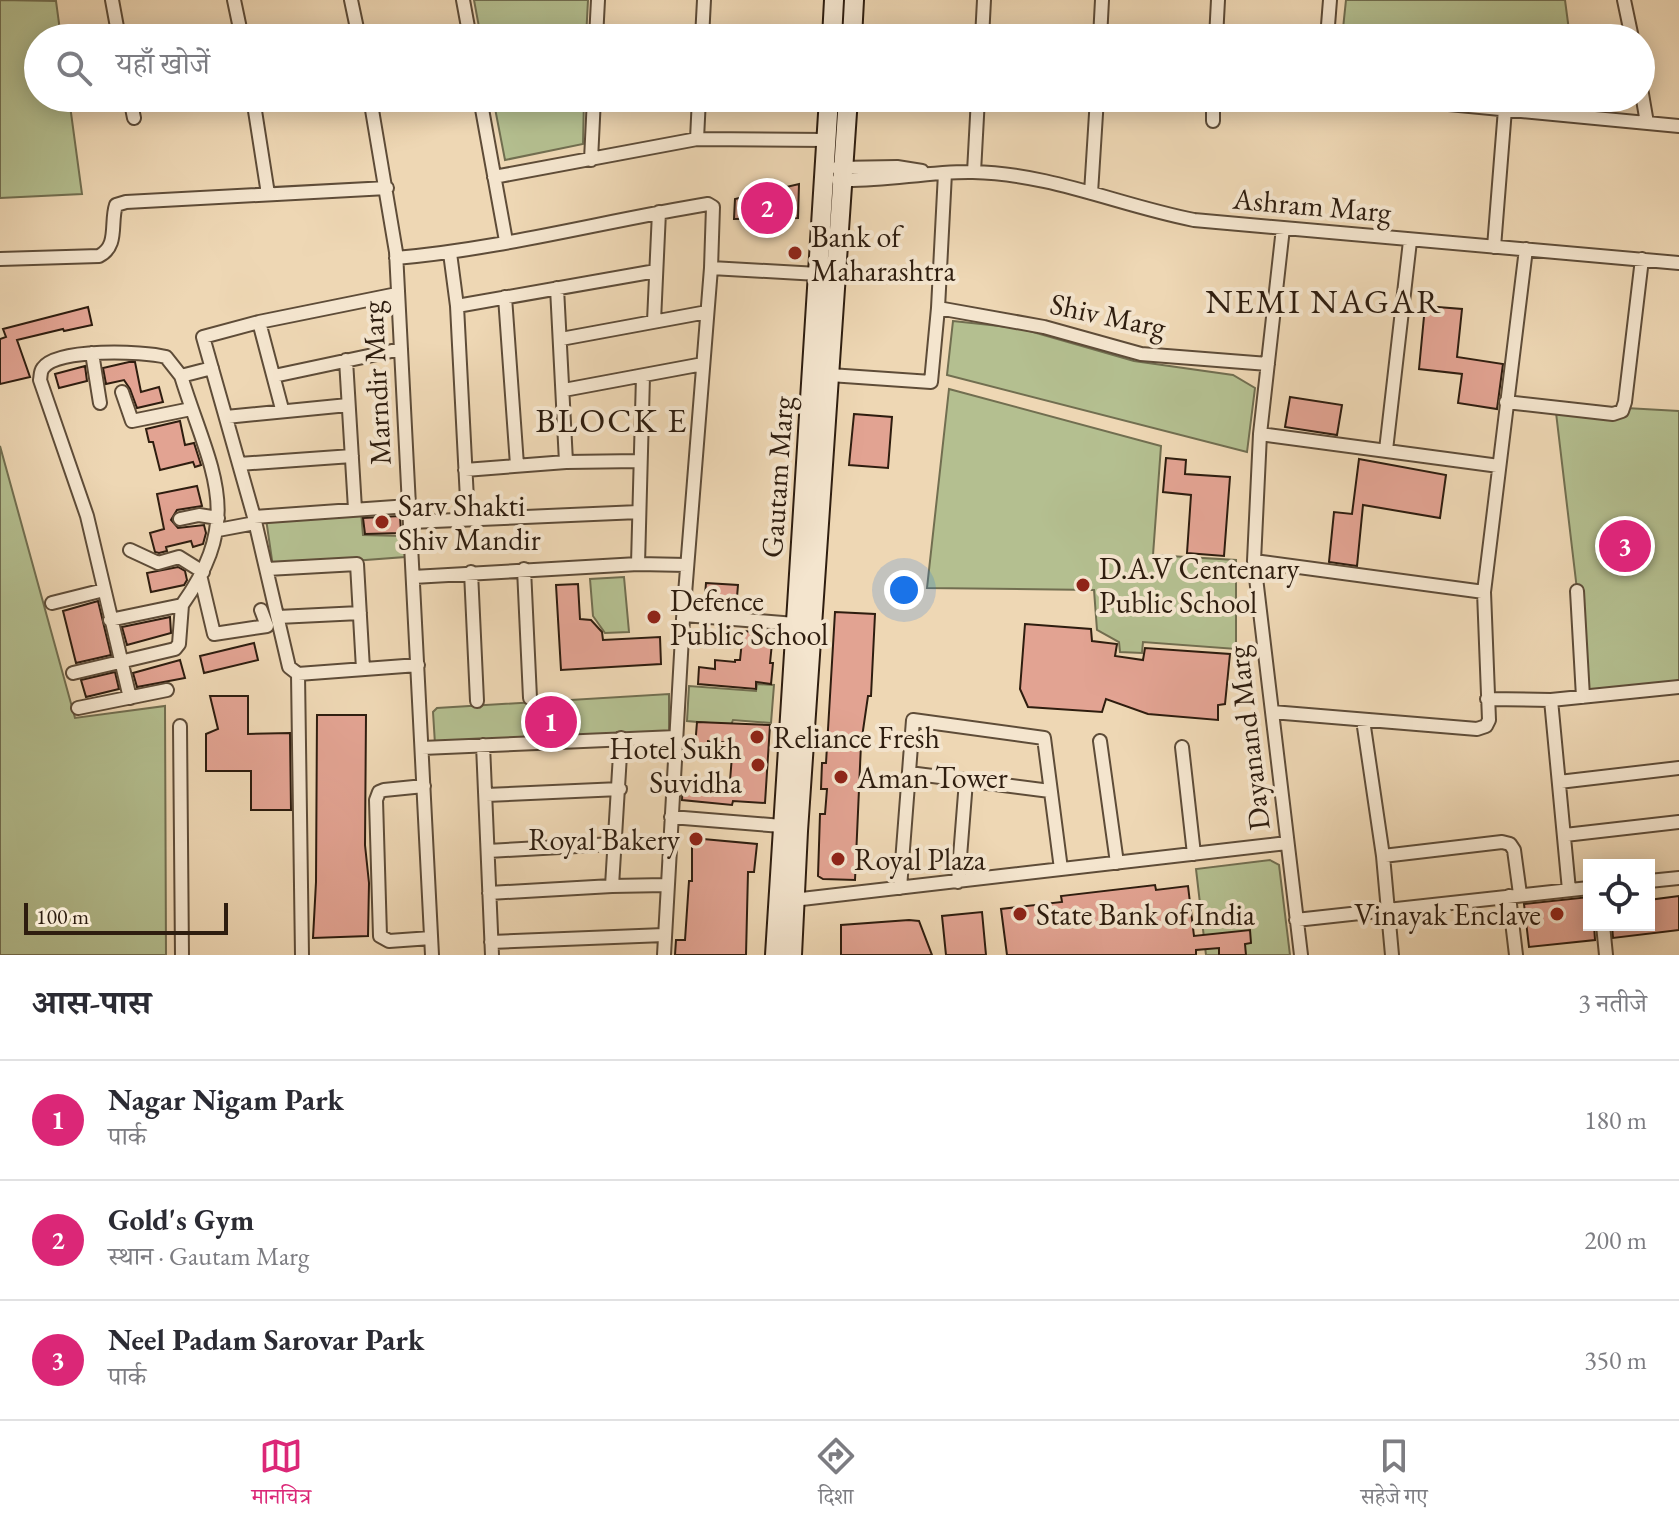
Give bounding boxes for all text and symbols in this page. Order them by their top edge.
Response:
search box [24,24,1655,112]
text: यहाँ खोजें [116,44,210,83]
icon: search [52,46,96,90]
pin: 2 [741,178,793,238]
street label: Ashram Marg [1230,179,1394,231]
place label: Bank of Maharashtra [811,217,955,290]
marker: Bank of Maharashtra [786,244,804,262]
district label: NEMI NAGAR [1205,279,1443,323]
street label: Shiv Marg [1047,284,1170,346]
street label: Marndir Marg [352,299,400,466]
street label: Gautam Marg [752,394,802,559]
district label: BLOCK E [535,398,689,442]
place label: Sarv Shakti Shiv Mandir [398,486,541,559]
marker: Sarv Shakti Shiv Mandir [373,513,391,531]
pin: 3 [1599,516,1651,576]
place label: D.A.V Centenary Public School [1099,549,1300,622]
your location [884,570,924,610]
marker: D.A.V Centenary Public School [1074,576,1092,594]
place label: Defence Public School [670,581,828,654]
marker: Defence Public School [645,608,663,626]
street label: Dayanand Marg [1217,643,1279,832]
pin: 1 [525,692,577,752]
place label: Reliance Fresh [773,718,940,757]
marker: Reliance Fresh [748,728,766,746]
place label: Hotel Sukh Suvidha [609,729,742,802]
marker: Hotel Sukh Suvidha [749,756,767,774]
place label: Aman Tower [856,758,1008,797]
marker: Aman Tower [832,768,850,786]
place label: Royal Bakery [528,820,681,859]
marker: Royal Bakery [687,830,705,848]
place label: Royal Plaza [854,840,986,879]
marker: Royal Plaza [829,850,847,868]
map controls [1583,859,1655,931]
button: locate [1583,859,1655,931]
place label: State Bank of India [1036,895,1255,934]
place label: Vinayak Enclave [1354,895,1541,934]
scale bar [24,899,228,935]
text: 100 m [36,902,89,931]
marker: State Bank of India [1011,905,1029,923]
marker: Vinayak Enclave [1548,905,1566,923]
text: आस-पास [32,980,151,1024]
text: 3 नतीजे [1578,986,1647,1020]
text: Nagar Nigam Park [108,1080,344,1119]
text: 1 [51,1103,65,1137]
text: 180 m [1584,1103,1647,1137]
text: पार्क [108,1119,146,1153]
text: Gold's Gym [108,1200,254,1239]
text: 2 [51,1223,65,1257]
text: 200 m [1584,1223,1647,1257]
text: स्थान · Gautam Marg [108,1239,309,1273]
text: Neel Padam Sarovar Park [108,1320,424,1359]
text: 3 [51,1343,65,1377]
text: 350 m [1584,1343,1647,1377]
text: पार्क [108,1359,146,1393]
tab: मानचित्र [251,1434,311,1518]
tab: दिशा [814,1434,858,1518]
tab: सहेजे गए [1361,1434,1428,1518]

